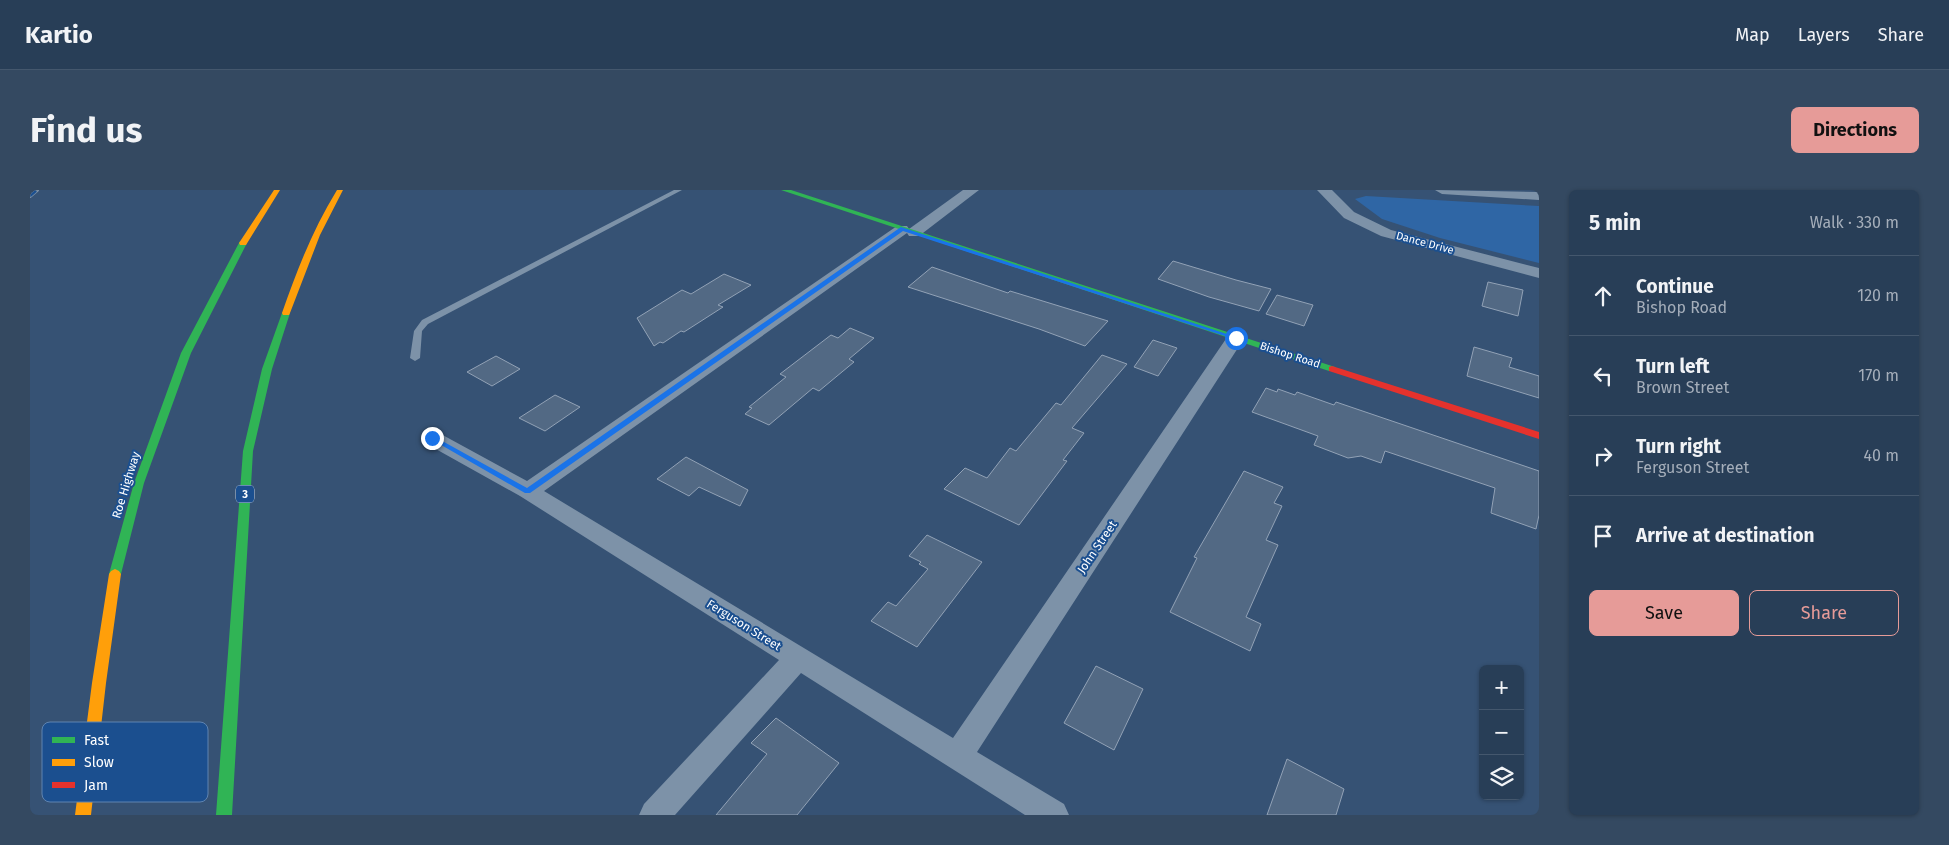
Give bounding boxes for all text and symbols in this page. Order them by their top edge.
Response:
text: Kartio [25,21,93,49]
text: Map [1735,24,1770,46]
text: Layers [1798,24,1850,46]
text: Share [1878,24,1924,46]
button: Directions [1791,107,1919,153]
text: Find us [30,109,142,151]
text: 5 min [1589,210,1641,236]
text: Walk · 330 m [1810,213,1899,232]
street label: Dance Drive [1395,229,1455,257]
text: Continue [1636,275,1714,298]
icon: ahead [1589,282,1617,310]
text: 120 m [1857,286,1899,305]
text: Bishop Road [1636,298,1727,317]
route start [1225,327,1248,350]
street label: Bishop Road [1258,339,1322,371]
text: Turn left [1636,355,1710,378]
icon: left [1589,362,1617,390]
text: 170 m [1858,366,1899,385]
text: Brown Street [1636,378,1729,397]
route end [421,427,444,450]
text: Turn right [1636,435,1721,458]
icon: right [1589,442,1617,470]
text: 40 m [1864,446,1899,465]
street label: Roe Highway [109,450,143,520]
text: Ferguson Street [1636,458,1749,477]
road number: 3 [236,486,254,502]
street label: John Street [1074,517,1120,576]
icon: arrive [1589,522,1617,550]
text: Arrive at destination [1636,524,1815,547]
button: Save [1589,590,1739,636]
button: Share [1749,590,1899,636]
street label: Ferguson Street [704,597,784,654]
map controls [1479,665,1524,800]
button: + [1479,665,1524,710]
button: − [1479,710,1524,755]
legend [42,722,208,802]
text: Fast [84,732,110,749]
text: Slow [84,754,114,771]
button: layers [1479,755,1524,800]
text: Jam [84,777,108,794]

